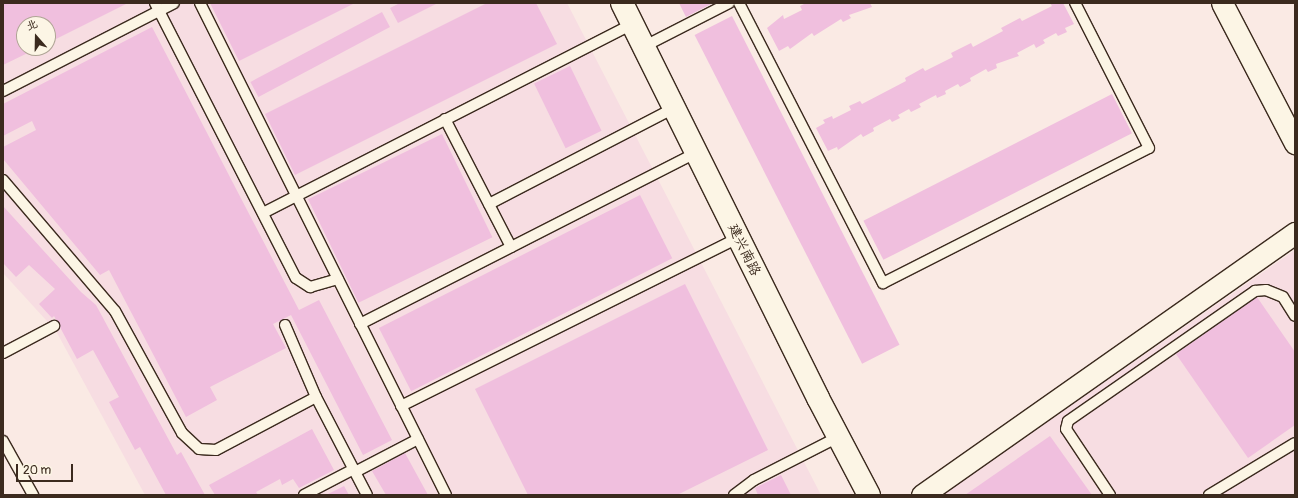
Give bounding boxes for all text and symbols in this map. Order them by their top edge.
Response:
north arrow [16,16,56,56]
text: 北 [25,17,39,33]
street label: 建兴南路 [724,221,764,279]
scale bar [18,456,75,482]
text: 20 m [23,463,51,478]

